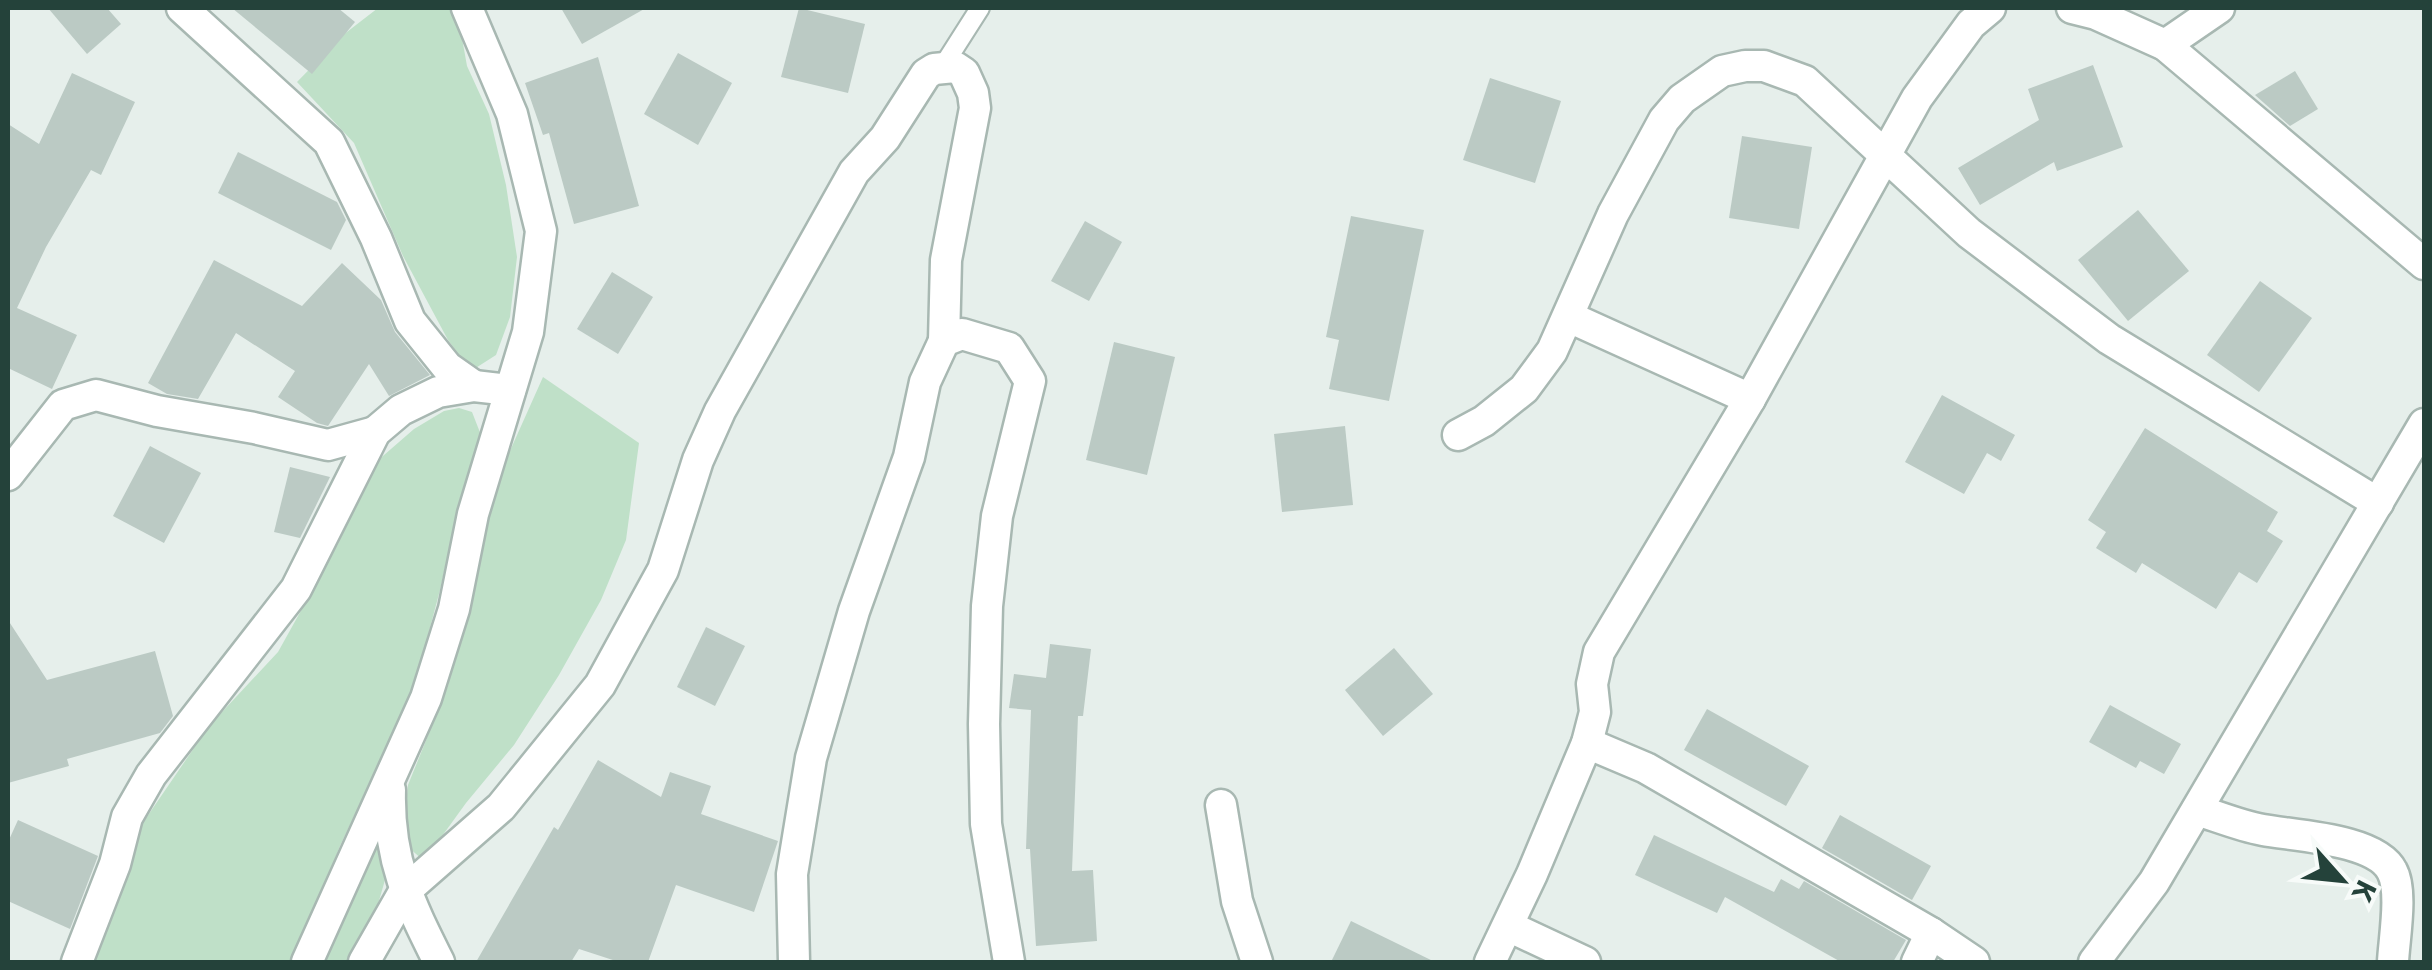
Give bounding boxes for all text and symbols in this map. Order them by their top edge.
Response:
north arrow [2292,830,2392,930]
text: K [2345,875,2385,909]

